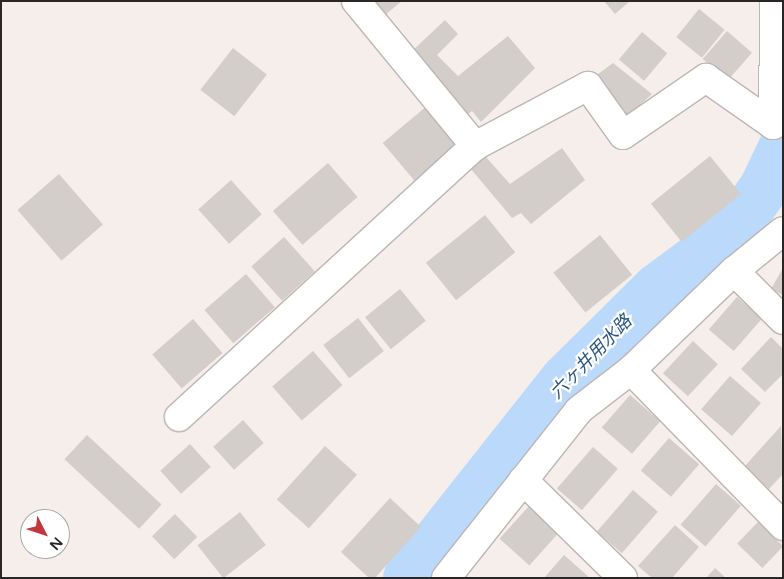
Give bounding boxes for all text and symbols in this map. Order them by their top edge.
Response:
water label: 六ヶ井用水路 [546,311,636,403]
north arrow [20,509,70,559]
text: N [46,534,66,553]

